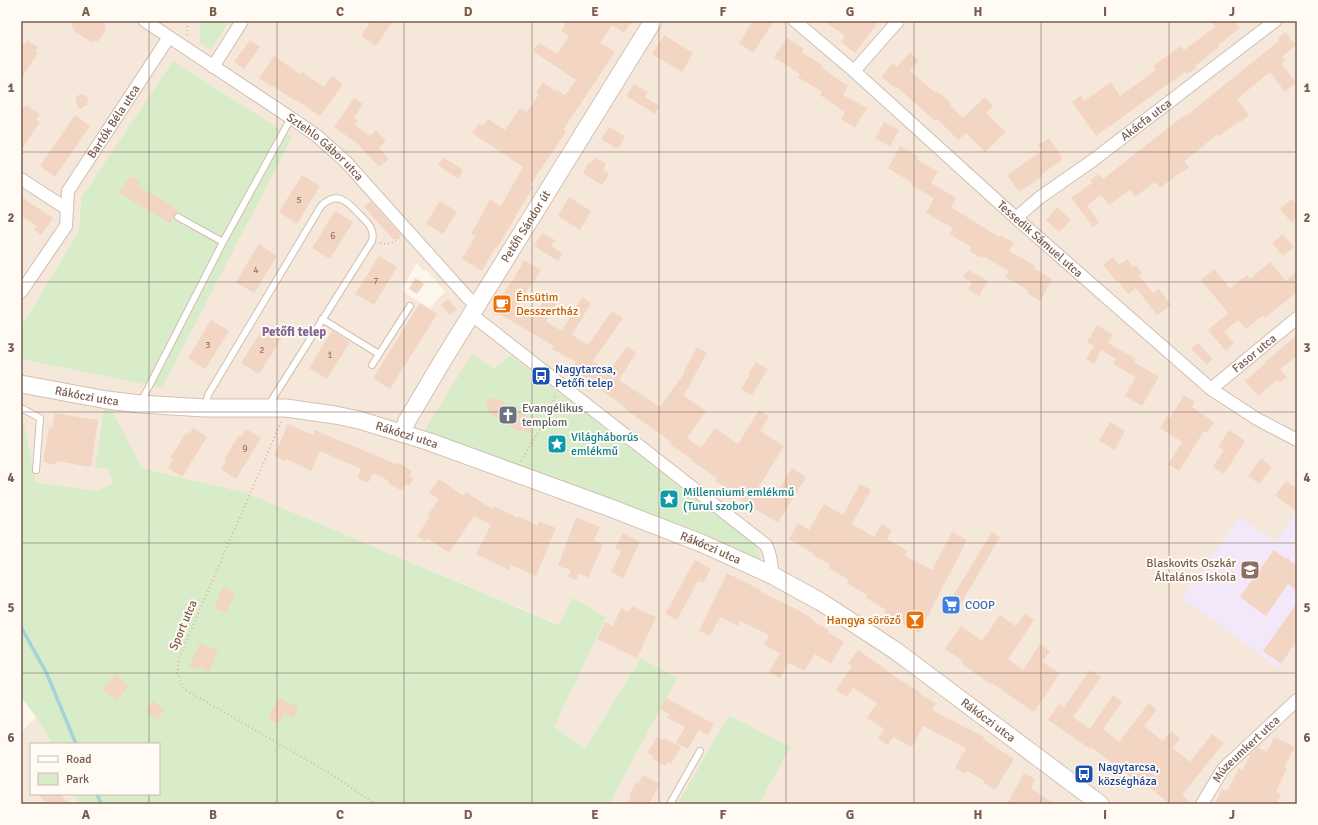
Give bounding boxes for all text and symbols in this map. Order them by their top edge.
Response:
text: A [82,4,91,20]
text: B [209,4,217,20]
text: C [336,4,344,20]
text: D [464,4,473,20]
text: E [591,4,599,20]
text: F [720,4,727,20]
text: G [846,4,854,20]
text: H [974,4,982,20]
text: I [1103,4,1107,20]
text: J [1229,4,1235,20]
text: 1 [7,80,15,96]
text: 1 [1303,80,1311,96]
street label: Bartók Béla utca [84,82,144,161]
street label: Akácfa utca [1118,96,1175,144]
street label: Sztehlo Gábor utca [283,110,366,184]
street label: Petőfi Sándor út [498,188,554,266]
house number: 5 [296,194,302,206]
street label: Tessedik Sámuel utca [994,198,1086,281]
text: 2 [7,210,15,226]
text: 2 [1303,210,1311,226]
house number: 6 [330,230,336,242]
house number: 4 [253,264,259,276]
house number: 7 [373,275,379,287]
place label: Énsütim Desszertház [516,290,578,319]
cafe icon: Énsütim Desszertház [491,293,513,315]
district label: Petőfi telep [262,324,326,340]
street label: Fasor utca [1229,331,1280,376]
house number: 3 [205,339,211,351]
text: 3 [7,340,15,356]
text: 3 [1303,340,1311,356]
house number: 2 [259,344,265,356]
house number: 1 [327,349,333,361]
place label: Nagytarcsa, Petőfi telep [555,362,616,391]
bus stop icon: Nagytarcsa, Petőfi telep [530,365,552,387]
street label: Rákóczi utca [54,383,120,409]
place label: Evangélikus templom [522,401,583,430]
church icon: Evangélikus templom [497,404,519,426]
street label: Rákóczi utca [374,419,440,452]
place label: Világháborús emlékmű [571,430,638,459]
place icon: Világháborús emlékmű [546,433,568,455]
house number: 9 [242,443,248,455]
text: 4 [7,470,15,486]
text: 4 [1303,470,1311,486]
place label: Millenniumi emlékmű (Turul szobor) [683,485,794,514]
place icon: Millenniumi emlékmű (Turul szobor) [658,488,680,510]
street label: Rákóczi utca [678,529,743,568]
place label: Blaskovits Oszkár Általános Iskola [1146,556,1237,585]
school or university icon: Blaskovits Oszkár Általános Iskola [1239,559,1261,581]
supermarket icon: COOP [940,594,962,616]
street label: Sport utca [166,598,201,653]
place label: COOP [965,598,995,613]
text: 5 [7,600,15,616]
text: 5 [1303,600,1311,616]
bar icon: Hangya söröző [904,609,926,631]
place label: Hangya söröző [827,613,901,628]
street label: Rákóczi utca [957,695,1018,746]
street label: Múzeumkert utca [1210,713,1283,786]
text: 6 [7,730,15,746]
text: 6 [1303,730,1311,746]
legend [30,743,160,795]
text: Road [66,752,92,767]
place label: Nagytarcsa, községháza [1098,760,1159,789]
bus stop icon: Nagytarcsa, községháza [1073,763,1095,785]
text: Park [66,772,89,787]
text: A [82,807,91,823]
text: B [209,807,217,823]
text: C [336,807,344,823]
text: D [464,807,473,823]
text: E [591,807,599,823]
text: F [720,807,727,823]
text: G [846,807,854,823]
text: H [974,807,982,823]
text: I [1103,807,1107,823]
text: J [1229,807,1235,823]

